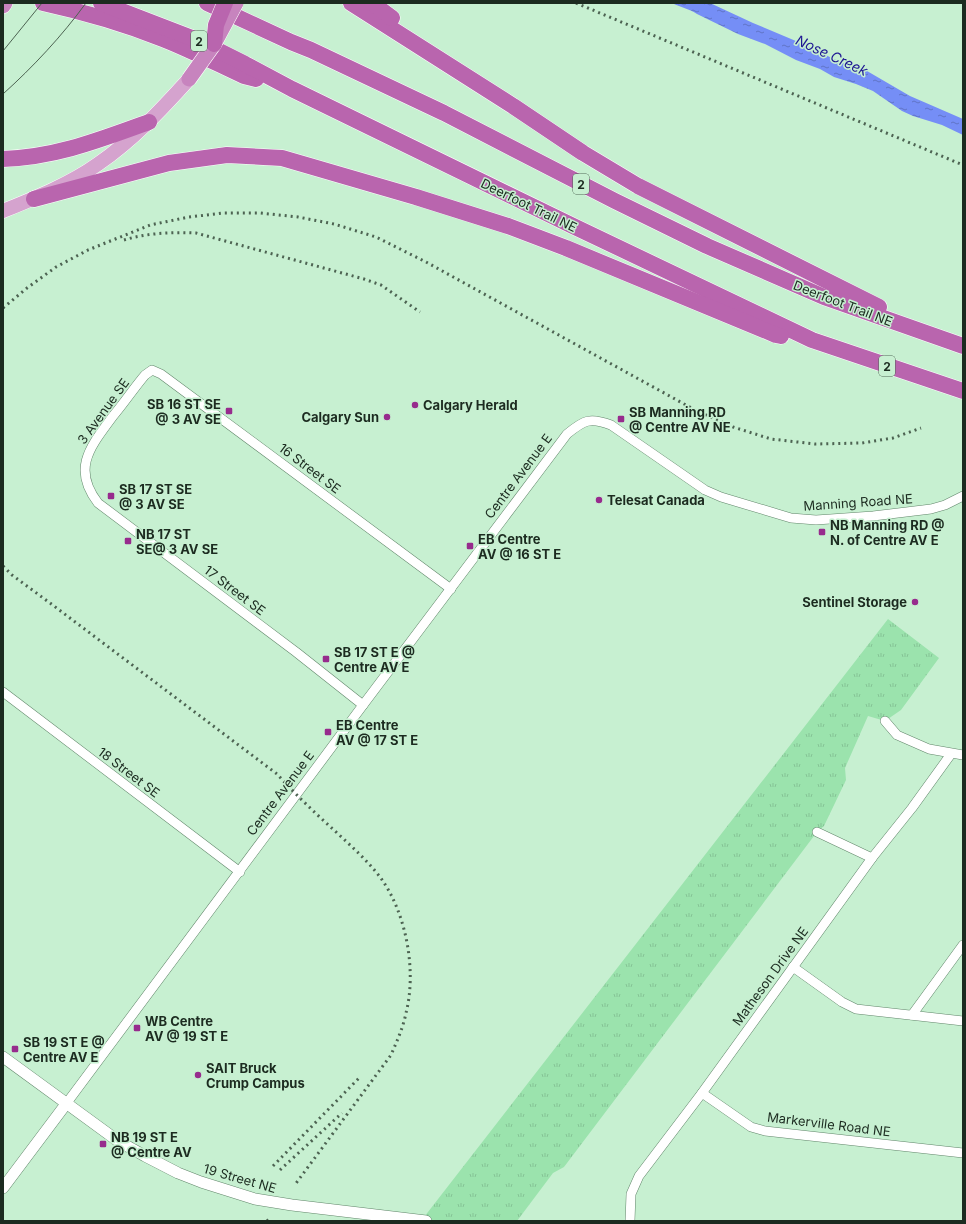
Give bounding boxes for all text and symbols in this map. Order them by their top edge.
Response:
road number: 2 [191,31,207,51]
water label: Nose Creek [793,31,871,79]
road number: 2 [573,174,589,194]
street label: Deerfoot Trail NE [478,175,580,235]
street label: Deerfoot Trail NE [791,277,895,329]
road number: 2 [879,356,895,376]
street label: 3 Avenue SE [74,375,132,447]
place label: SB 16 ST SE @ 3 AV SE [147,396,221,427]
place label: Calgary Herald [423,397,518,413]
marker: Calgary Herald [410,400,420,410]
place label: SB Manning RD @ Centre AV NE [629,404,731,435]
marker: SB 16 ST SE @ 3 AV SE [224,406,234,416]
place label: Calgary Sun [301,409,379,425]
marker: Calgary Sun [382,412,392,422]
marker: SB Manning RD @ Centre AV NE [616,414,626,424]
street label: Centre Avenue E [481,430,555,522]
street label: 16 Street SE [276,439,344,497]
place label: SB 17 ST SE @ 3 AV SE [119,481,192,512]
street label: Manning Road NE [803,490,913,514]
marker: SB 17 ST SE @ 3 AV SE [106,491,116,501]
place label: Telesat Canada [607,492,705,508]
marker: Telesat Canada [594,495,604,505]
place label: NB Manning RD @ N. of Centre AV E [830,517,945,548]
place label: NB 17 ST SE@ 3 AV SE [136,526,218,557]
marker: NB Manning RD @ N. of Centre AV E [817,527,827,537]
place label: EB Centre AV @ 16 ST E [478,531,561,562]
marker: NB 17 ST SE@ 3 AV SE [123,536,133,546]
marker: EB Centre AV @ 16 ST E [465,541,475,551]
street label: 17 Street SE [201,562,269,618]
place label: Sentinel Storage [802,594,907,610]
marker: Sentinel Storage [910,597,920,607]
place label: SB 17 ST E @ Centre AV E [334,644,415,675]
marker: SB 17 ST E @ Centre AV E [321,654,331,664]
place label: EB Centre AV @ 17 ST E [336,717,418,748]
marker: EB Centre AV @ 17 ST E [323,727,333,737]
street label: 18 Street SE [95,743,163,801]
street label: Centre Avenue E [243,747,317,839]
street label: Matheson Drive NE [729,924,811,1028]
place label: WB Centre AV @ 19 ST E [145,1013,228,1044]
marker: WB Centre AV @ 19 ST E [132,1023,142,1033]
place label: SB 19 ST E @ Centre AV E [23,1034,105,1065]
marker: SB 19 ST E @ Centre AV E [10,1044,20,1054]
place label: SAIT Bruck Crump Campus [206,1060,305,1091]
marker: SAIT Bruck Crump Campus [193,1070,203,1080]
street label: Markerville Road NE [766,1108,892,1140]
place label: NB 19 ST E @ Centre AV [111,1129,192,1160]
marker: NB 19 ST E @ Centre AV [98,1139,108,1149]
street label: 19 Street NE [202,1160,278,1196]

